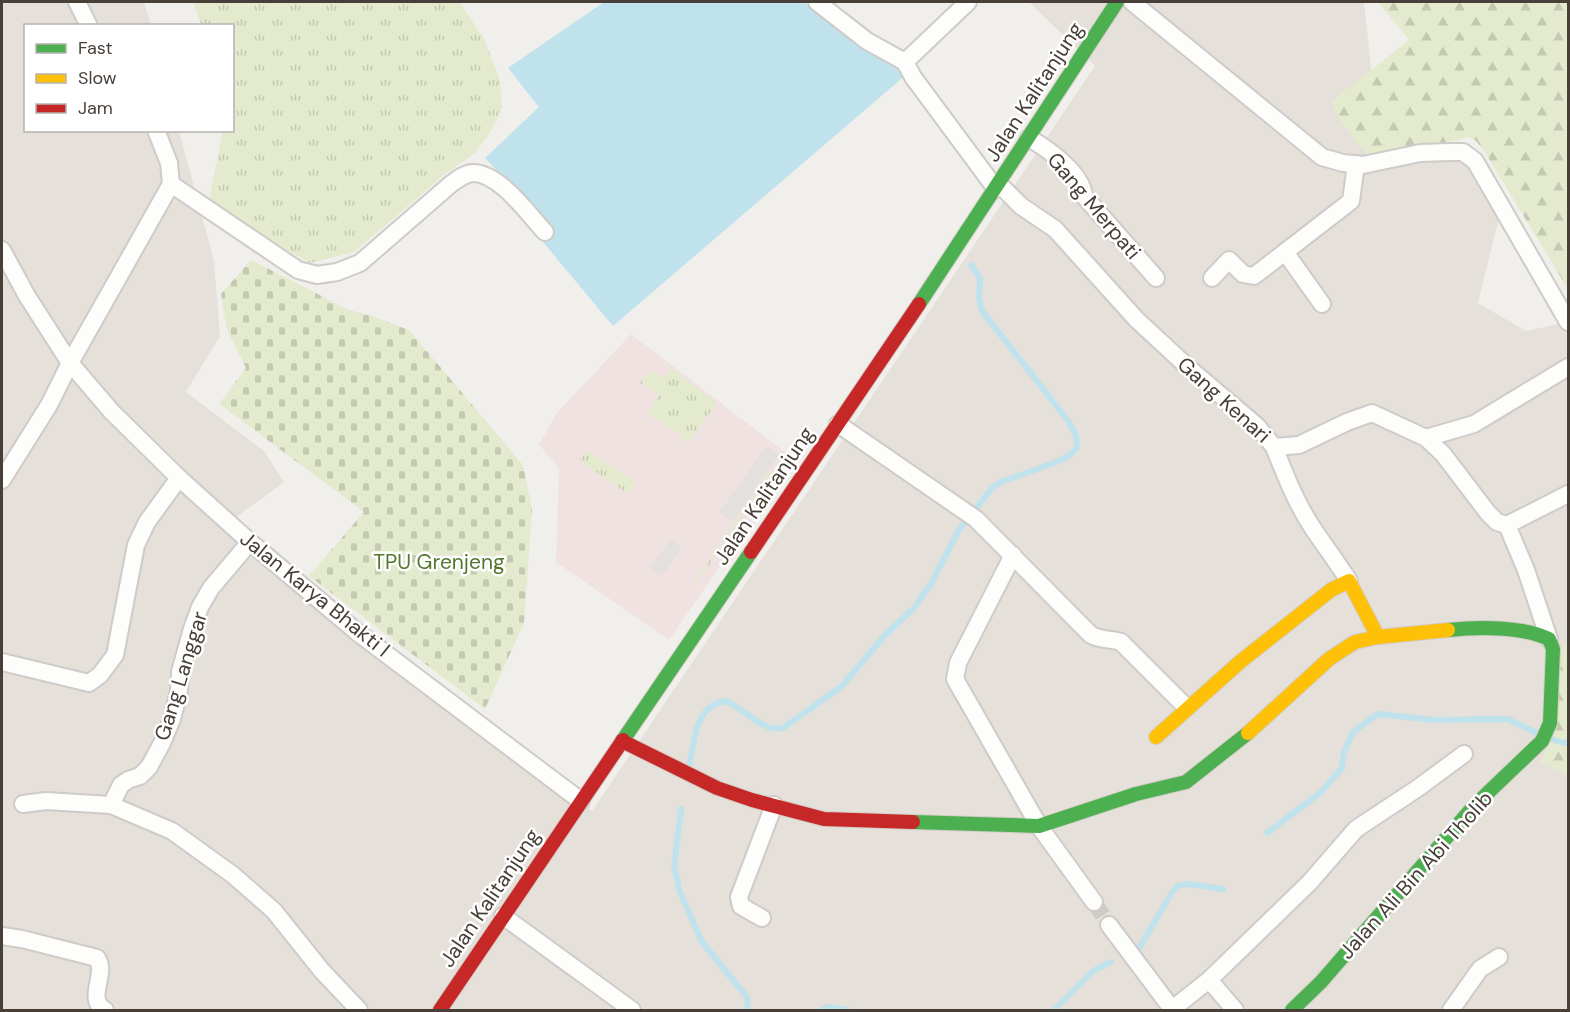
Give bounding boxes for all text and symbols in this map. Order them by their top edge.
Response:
street label: Jalan Kalitanjung [978,17,1090,167]
legend [24,24,234,132]
text: Fast [78,36,113,60]
text: Slow [78,66,117,90]
text: Jam [78,96,113,120]
street label: Gang Merpati [1041,147,1147,265]
street label: Gang Kenari [1171,351,1277,449]
street label: Jalan Kalitanjung [707,421,821,571]
street label: Jalan Karya Bhakti I [234,525,396,663]
park label: TPU Grenjeng [373,548,505,576]
street label: Gang Langgar [148,608,214,744]
street label: Jalan Ali Bin Abi Tholib [1333,785,1499,965]
street label: Jalan Kalitanjung [433,823,547,973]

